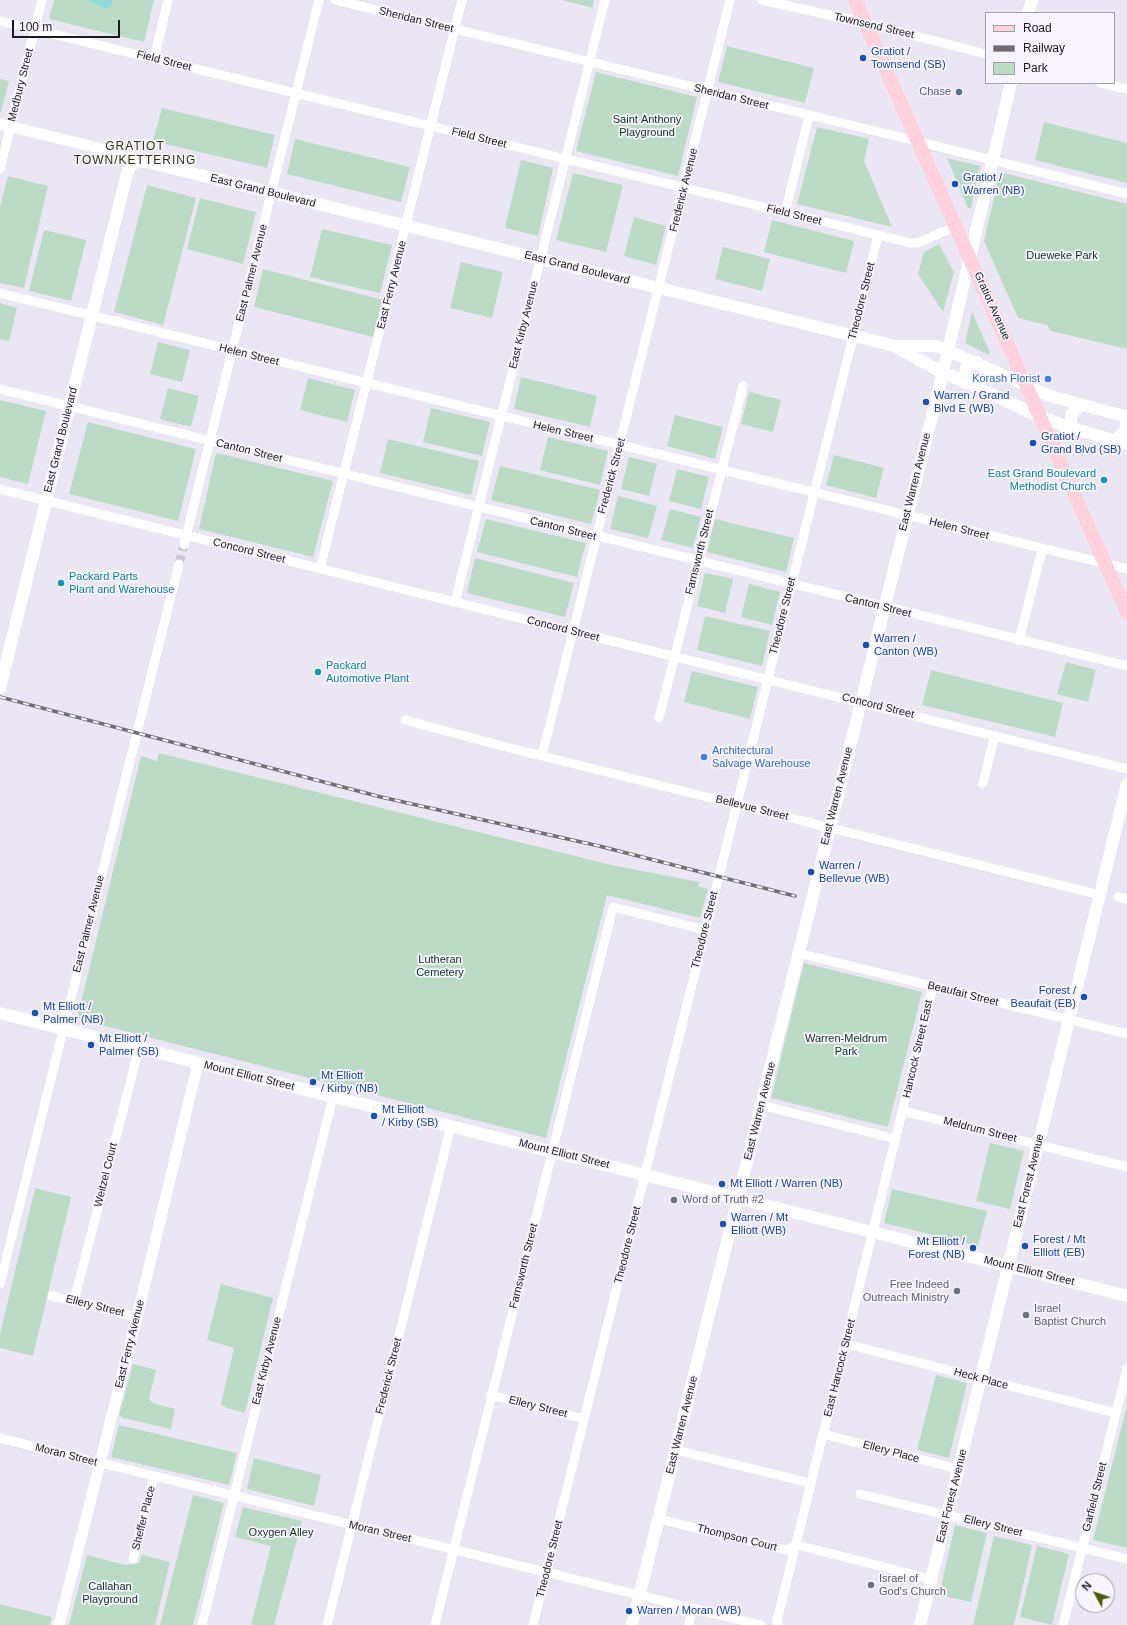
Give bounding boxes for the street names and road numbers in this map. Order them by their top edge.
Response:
street label: Sheridan Street [377,4,455,36]
street label: Townsend Street [833,10,915,42]
street label: Medbury Street [5,47,37,123]
street label: Field Street [135,48,193,74]
street label: Sheridan Street [692,81,770,113]
street label: Field Street [450,125,508,151]
street label: Frederick Avenue [667,147,701,233]
street label: East Grand Boulevard [209,172,317,210]
street label: Field Street [765,202,823,228]
street label: East Palmer Avenue [233,223,271,323]
street label: East Ferry Avenue [375,239,409,331]
street label: East Grand Boulevard [523,249,631,287]
street label: Theodore Street [846,261,878,341]
street label: Gratiot Avenue [971,270,1013,342]
street label: East Kirby Avenue [507,280,541,370]
street label: Helen Street [218,341,280,369]
street label: East Grand Boulevard [42,386,80,494]
street label: Helen Street [532,419,594,445]
street label: East Warren Avenue [896,431,934,533]
street label: Canton Street [214,436,284,466]
street label: Frederick Street [595,437,629,515]
street label: Farnsworth Street [683,508,717,596]
street label: Canton Street [528,514,598,544]
street label: Helen Street [928,515,990,543]
street label: Concord Street [212,536,286,566]
street label: Theodore Street [767,576,799,656]
street label: Canton Street [843,591,913,621]
street label: Concord Street [526,614,600,644]
street label: Concord Street [841,691,915,721]
street label: East Warren Avenue [818,745,856,847]
street label: Bellevue Street [714,793,790,823]
street label: East Palmer Avenue [70,874,108,974]
street label: Theodore Street [689,890,721,970]
street label: Beaufait Street [926,979,1000,1009]
street label: Hancock Street East [900,999,936,1099]
street label: Mount Elliott Street [202,1058,296,1094]
street label: East Warren Avenue [741,1060,779,1162]
street label: Meldrum Street [942,1115,1018,1145]
street label: East Forest Avenue [1011,1133,1047,1229]
street label: Mount Elliott Street [517,1136,611,1172]
street label: Weitzel Court [92,1141,120,1209]
street label: Theodore Street [612,1205,644,1285]
street label: Farnsworth Street [507,1222,541,1310]
street label: Mount Elliott Street [982,1253,1076,1289]
street label: Ellery Street [64,1292,126,1320]
street label: East Ferry Avenue [113,1298,147,1390]
street label: East Kirby Avenue [250,1316,284,1406]
street label: East Hancock Street [821,1318,859,1418]
street label: Frederick Street [373,1336,405,1416]
street label: Heck Place [952,1365,1010,1393]
street label: East Warren Avenue [663,1374,701,1476]
street label: Ellery Street [507,1393,569,1421]
street label: Ellery Place [861,1438,921,1466]
street label: Moran Street [34,1441,98,1469]
street label: East Forest Avenue [934,1448,970,1544]
street label: Garfield Street [1080,1461,1110,1533]
street label: Sheffer Place [130,1484,158,1552]
street label: Ellery Street [962,1512,1024,1540]
street label: Moran Street [348,1518,412,1546]
street label: Theodore Street [534,1519,566,1599]
street label: Thompson Court [696,1522,778,1554]

